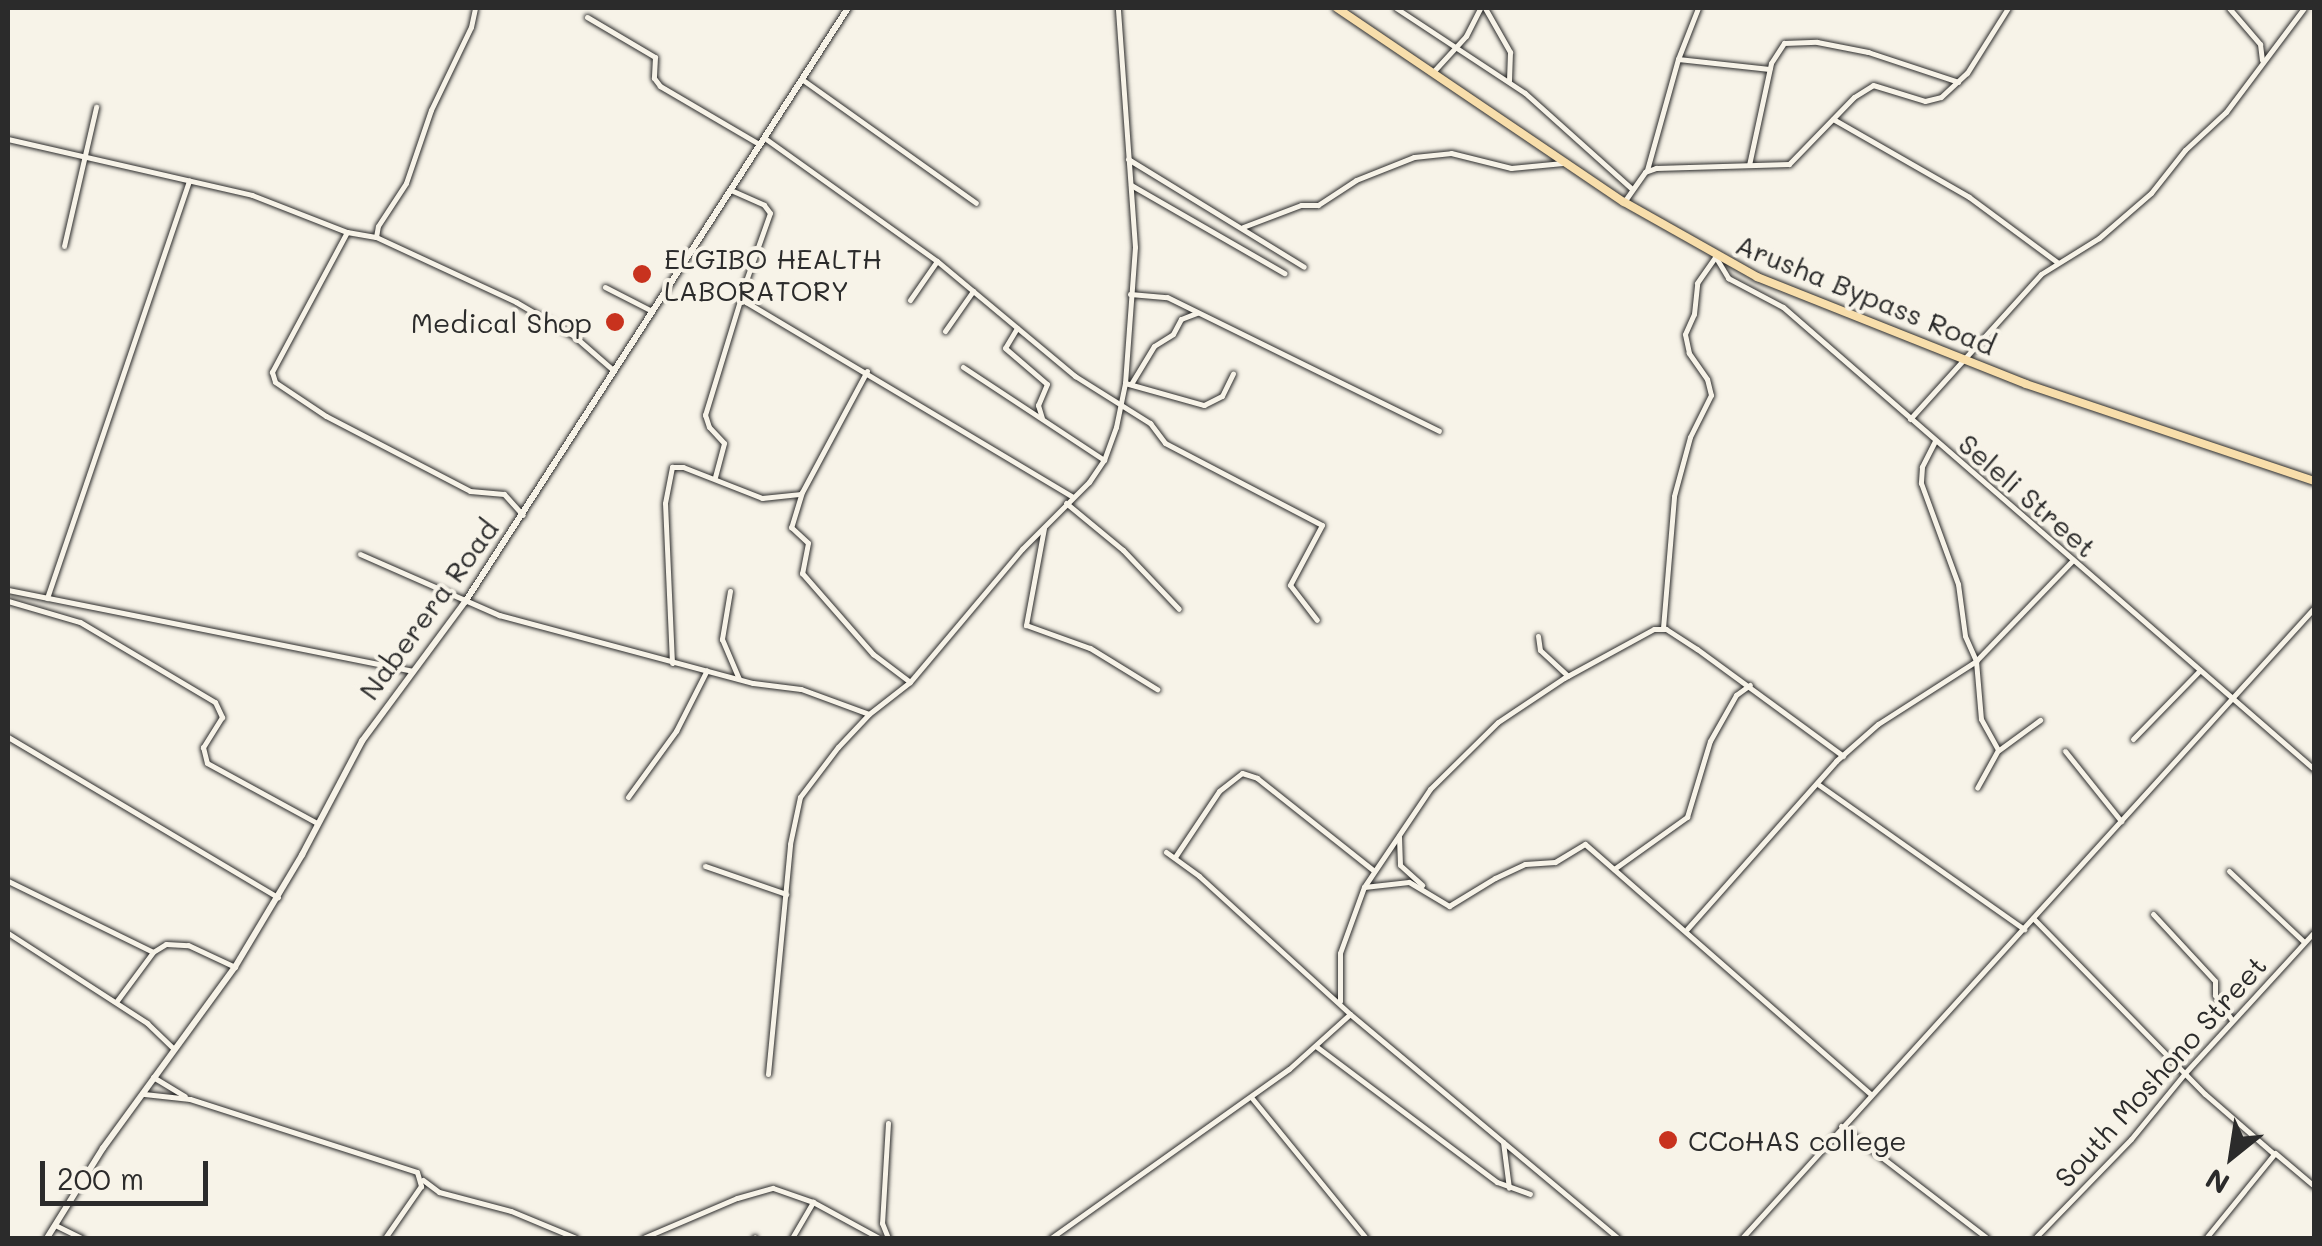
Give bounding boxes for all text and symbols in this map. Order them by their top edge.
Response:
street label: Arusha Bypass Road [1731,227,2001,361]
place label: ELGIBO HEALTH LABORATORY [664,241,882,307]
marker: ELGIBO HEALTH LABORATORY [629,261,655,287]
place label: Medical Shop [411,305,592,339]
marker: Medical Shop [602,309,628,335]
street label: Seleli Street [1952,426,2104,564]
street label: Naberera Road [351,512,505,706]
street label: South Moshono Street [2047,948,2273,1194]
north arrow [2182,1106,2282,1206]
place label: CCoHAS college [1688,1123,1907,1157]
marker: CCoHAS college [1657,1129,1679,1151]
scale bar [45,1141,212,1203]
text: 200 m [57,1158,144,1198]
text: N [2199,1161,2235,1203]

